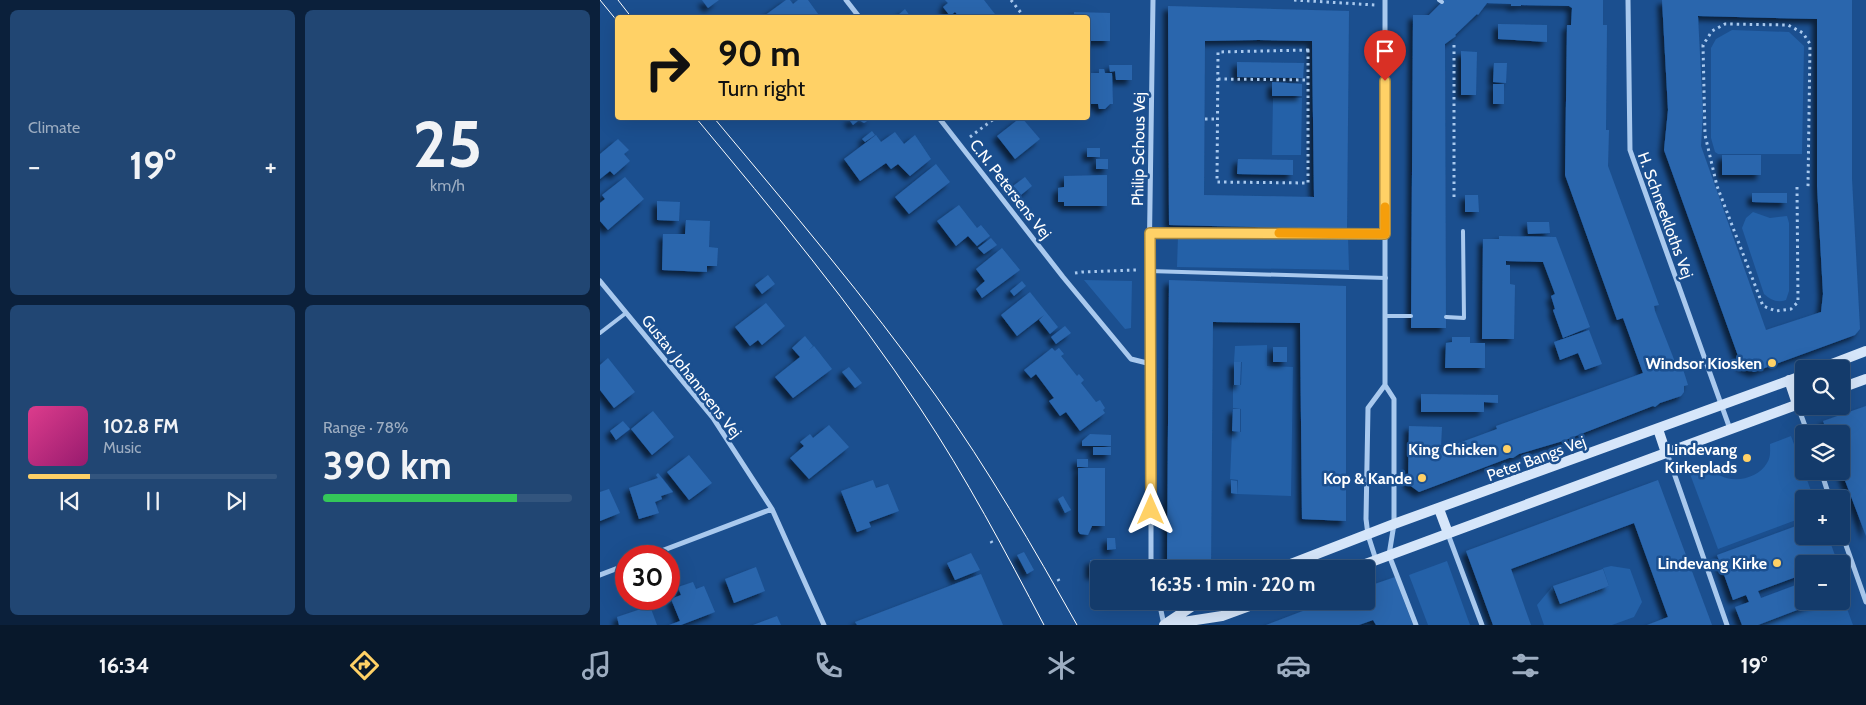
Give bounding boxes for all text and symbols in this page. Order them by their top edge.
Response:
pin [1364,30,1406,81]
text: 90 m [718,32,801,75]
icon: right [635,35,700,100]
icon: arrive [1371,37,1399,65]
text: Turn right [718,75,805,102]
street label: Philip Schous Vej [1128,92,1149,206]
text: 25 [413,104,482,183]
text: Climate [28,118,80,137]
street label: C.N. Petersens Vej [966,136,1055,243]
text: 19° [129,142,176,189]
text: − [28,149,40,183]
text: + [265,149,277,183]
street label: H. Schneekloths Vej [1634,149,1697,281]
text: km/h [430,176,465,195]
street label: Gustav Johannsens Vej [638,311,746,442]
place label: Windsor Kiosken [1645,354,1762,373]
marker: Windsor Kiosken [1766,357,1778,369]
map controls [1795,360,1850,610]
button: search [1795,360,1850,415]
text: 102.8 FM [103,415,179,438]
text: Range · 78% [323,418,409,437]
button: layers [1795,425,1850,480]
street label: Peter Bangs Vej [1484,432,1588,485]
text: Music [103,438,141,457]
place label: King Chicken [1408,440,1497,459]
place label: Lindevang Kirkeplads [1665,440,1737,477]
text: 390 km [323,442,452,489]
marker: King Chicken [1501,443,1513,455]
marker: Lindevang Kirkeplads [1741,452,1753,464]
place label: Kop & Kande [1323,469,1412,488]
marker: Kop & Kande [1416,472,1428,484]
position arrow [1124,483,1176,535]
icon: previous [56,487,84,515]
icon: pause [139,487,167,515]
icon: next [222,487,250,515]
button: + [1795,490,1850,545]
speed limit sign: 30 [615,545,680,610]
place label: Lindevang Kirke [1657,554,1767,573]
button: − [1795,555,1850,610]
marker: Lindevang Kirke [1771,557,1783,569]
text: 16:35 · 1 min · 220 m [1150,573,1315,596]
icon: directions [347,648,382,683]
icon: music [579,648,614,683]
icon: phone [811,648,846,683]
icon: climate [1044,648,1079,683]
icon: car [1276,648,1311,683]
icon: filters [1508,648,1543,683]
text: 16:34 [99,652,150,679]
text: 19° [1741,652,1767,679]

